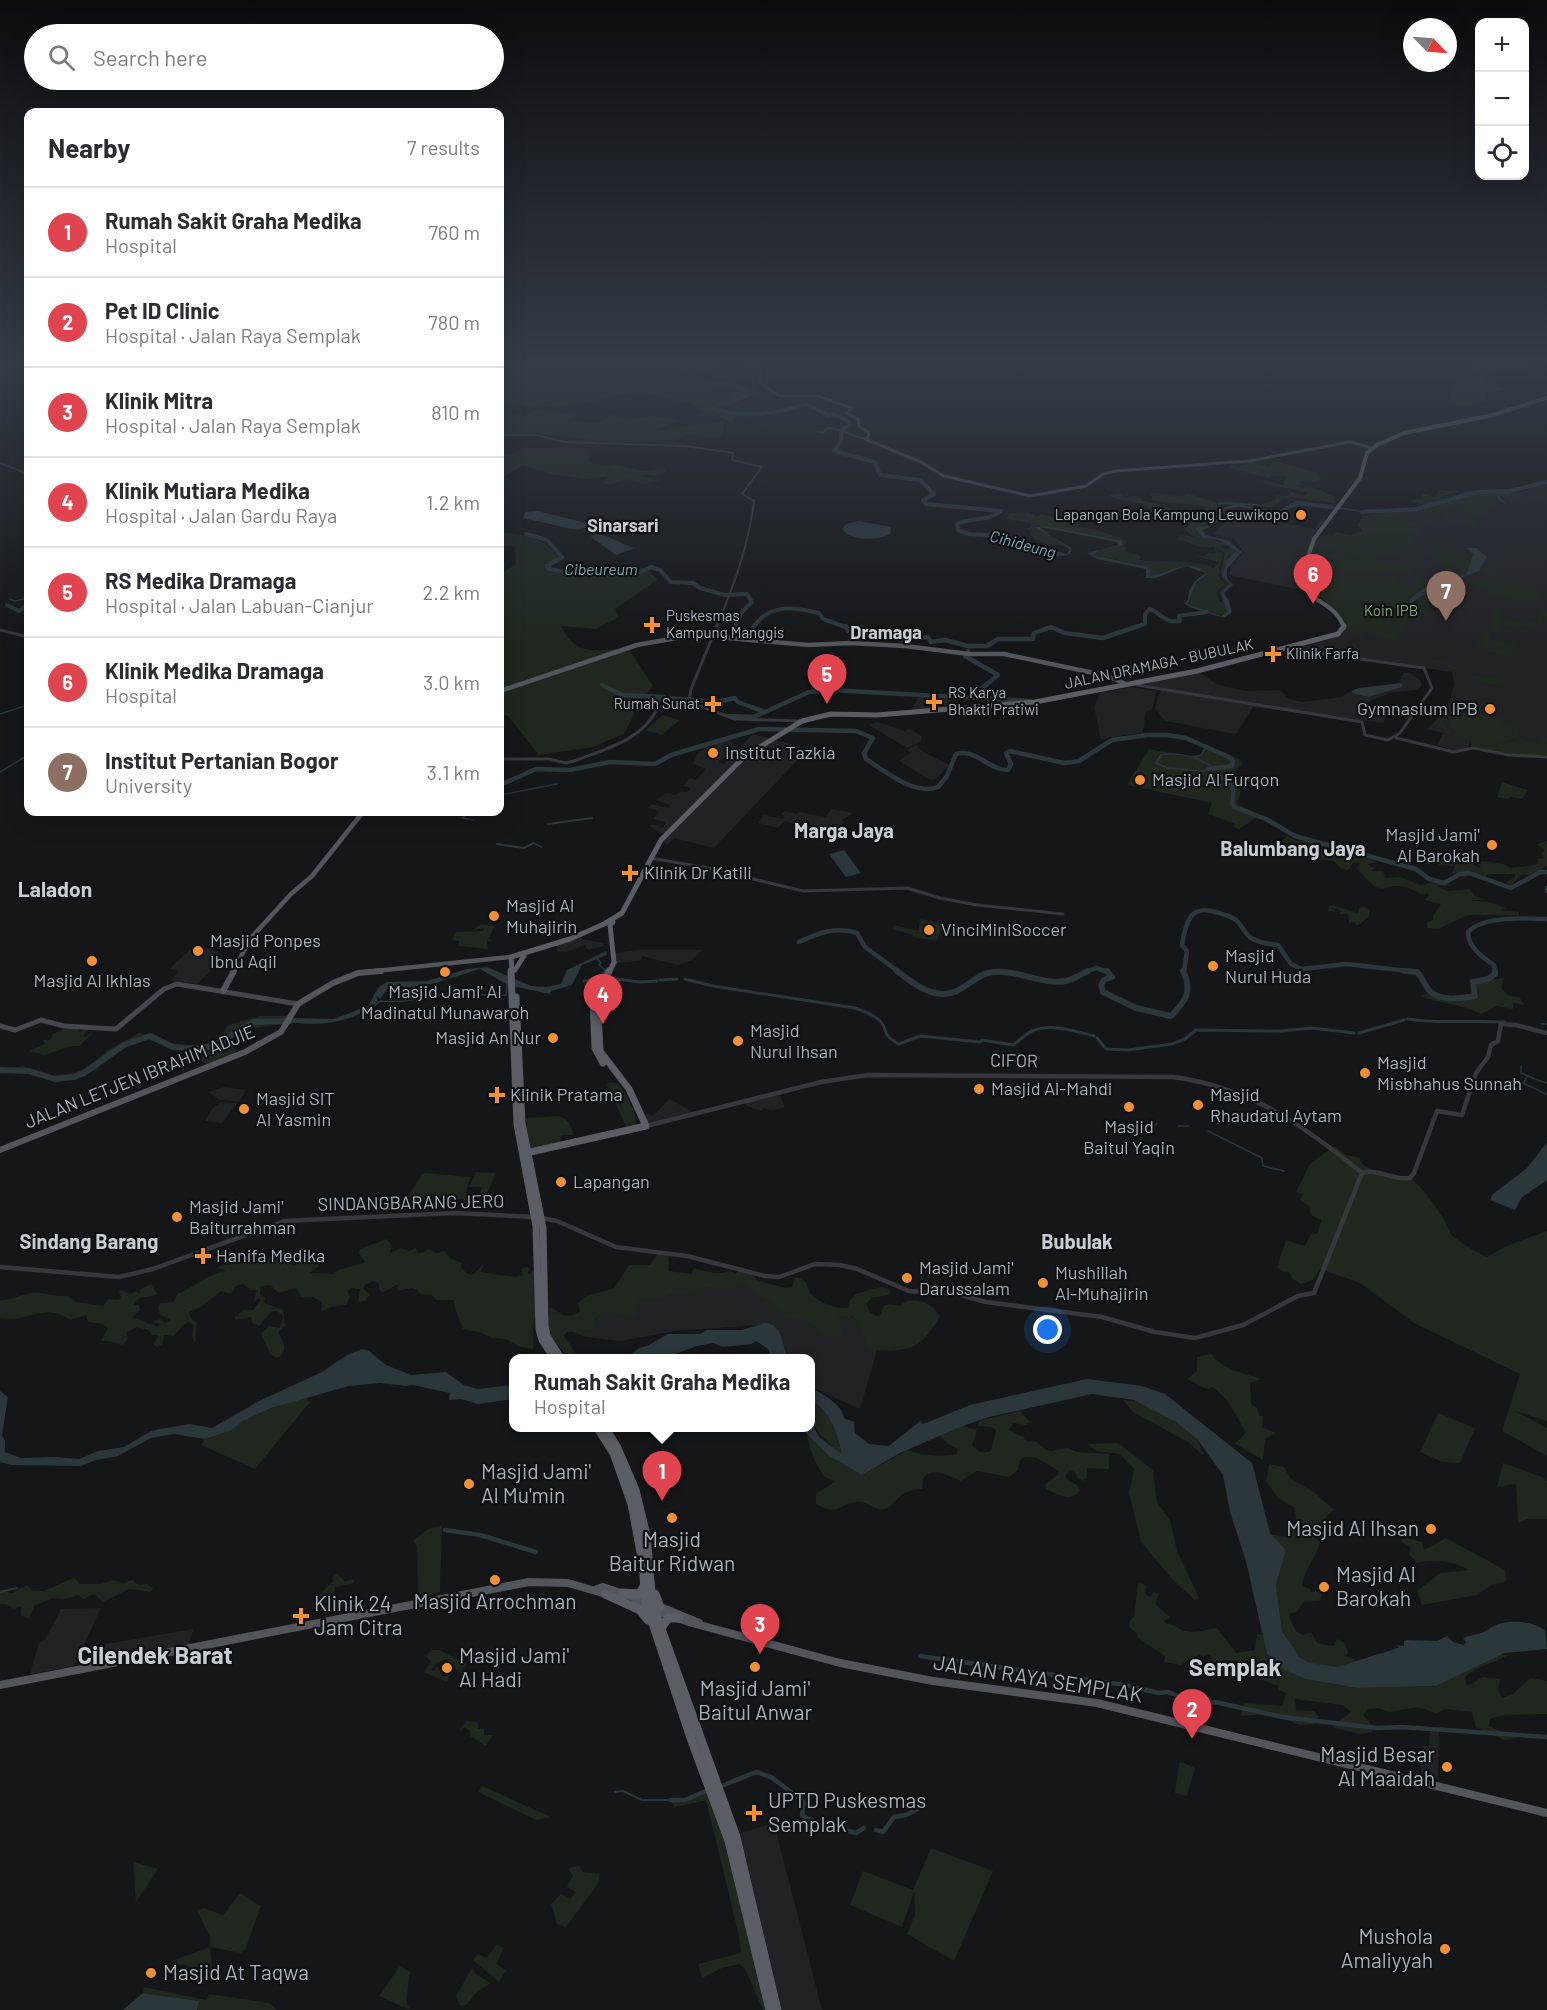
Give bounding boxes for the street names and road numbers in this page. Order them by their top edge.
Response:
street label: JALAN DRAMAGA - BUBULAK [1063,634,1255,692]
street label: JALAN LETJEN IBRAHIM ADJIE [21,1020,258,1132]
street label: CIFOR [990,1049,1038,1071]
street label: SINDANGBARANG JERO [317,1189,504,1215]
street label: JALAN RAYA SEMPLAK [932,1649,1145,1706]

